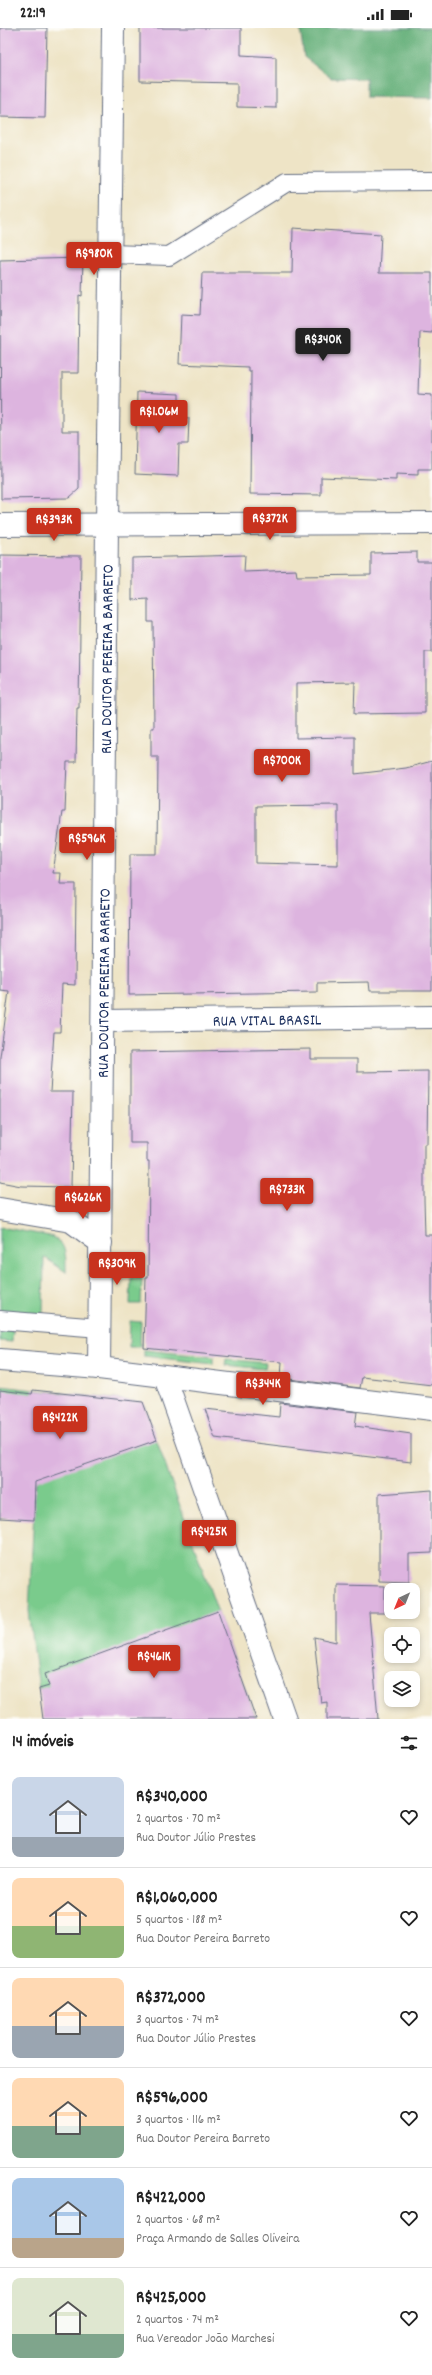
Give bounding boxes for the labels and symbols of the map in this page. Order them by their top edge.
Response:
pin: R$980K [61,242,127,276]
pin: R$340K [290,328,356,362]
pin: R$1.06M [122,400,196,434]
pin: R$372K [237,507,303,541]
pin: R$393K [21,508,87,542]
street label: RUA DOUTOR PEREIRA BARRETO [96,564,121,754]
pin: R$700K [249,749,315,783]
pin: R$596K [54,827,120,861]
street label: RUA DOUTOR PEREIRA BARRETO [93,888,118,1078]
street label: RUA VITAL BRASIL [213,1009,322,1034]
pin: R$733K [254,1178,320,1212]
pin: R$626K [50,1186,116,1220]
pin: R$309K [84,1252,150,1286]
pin: R$344K [230,1372,296,1406]
pin: R$422K [27,1406,93,1440]
pin: R$425K [176,1520,242,1554]
north arrow [384,1583,420,1619]
pin: R$461K [121,1645,187,1679]

